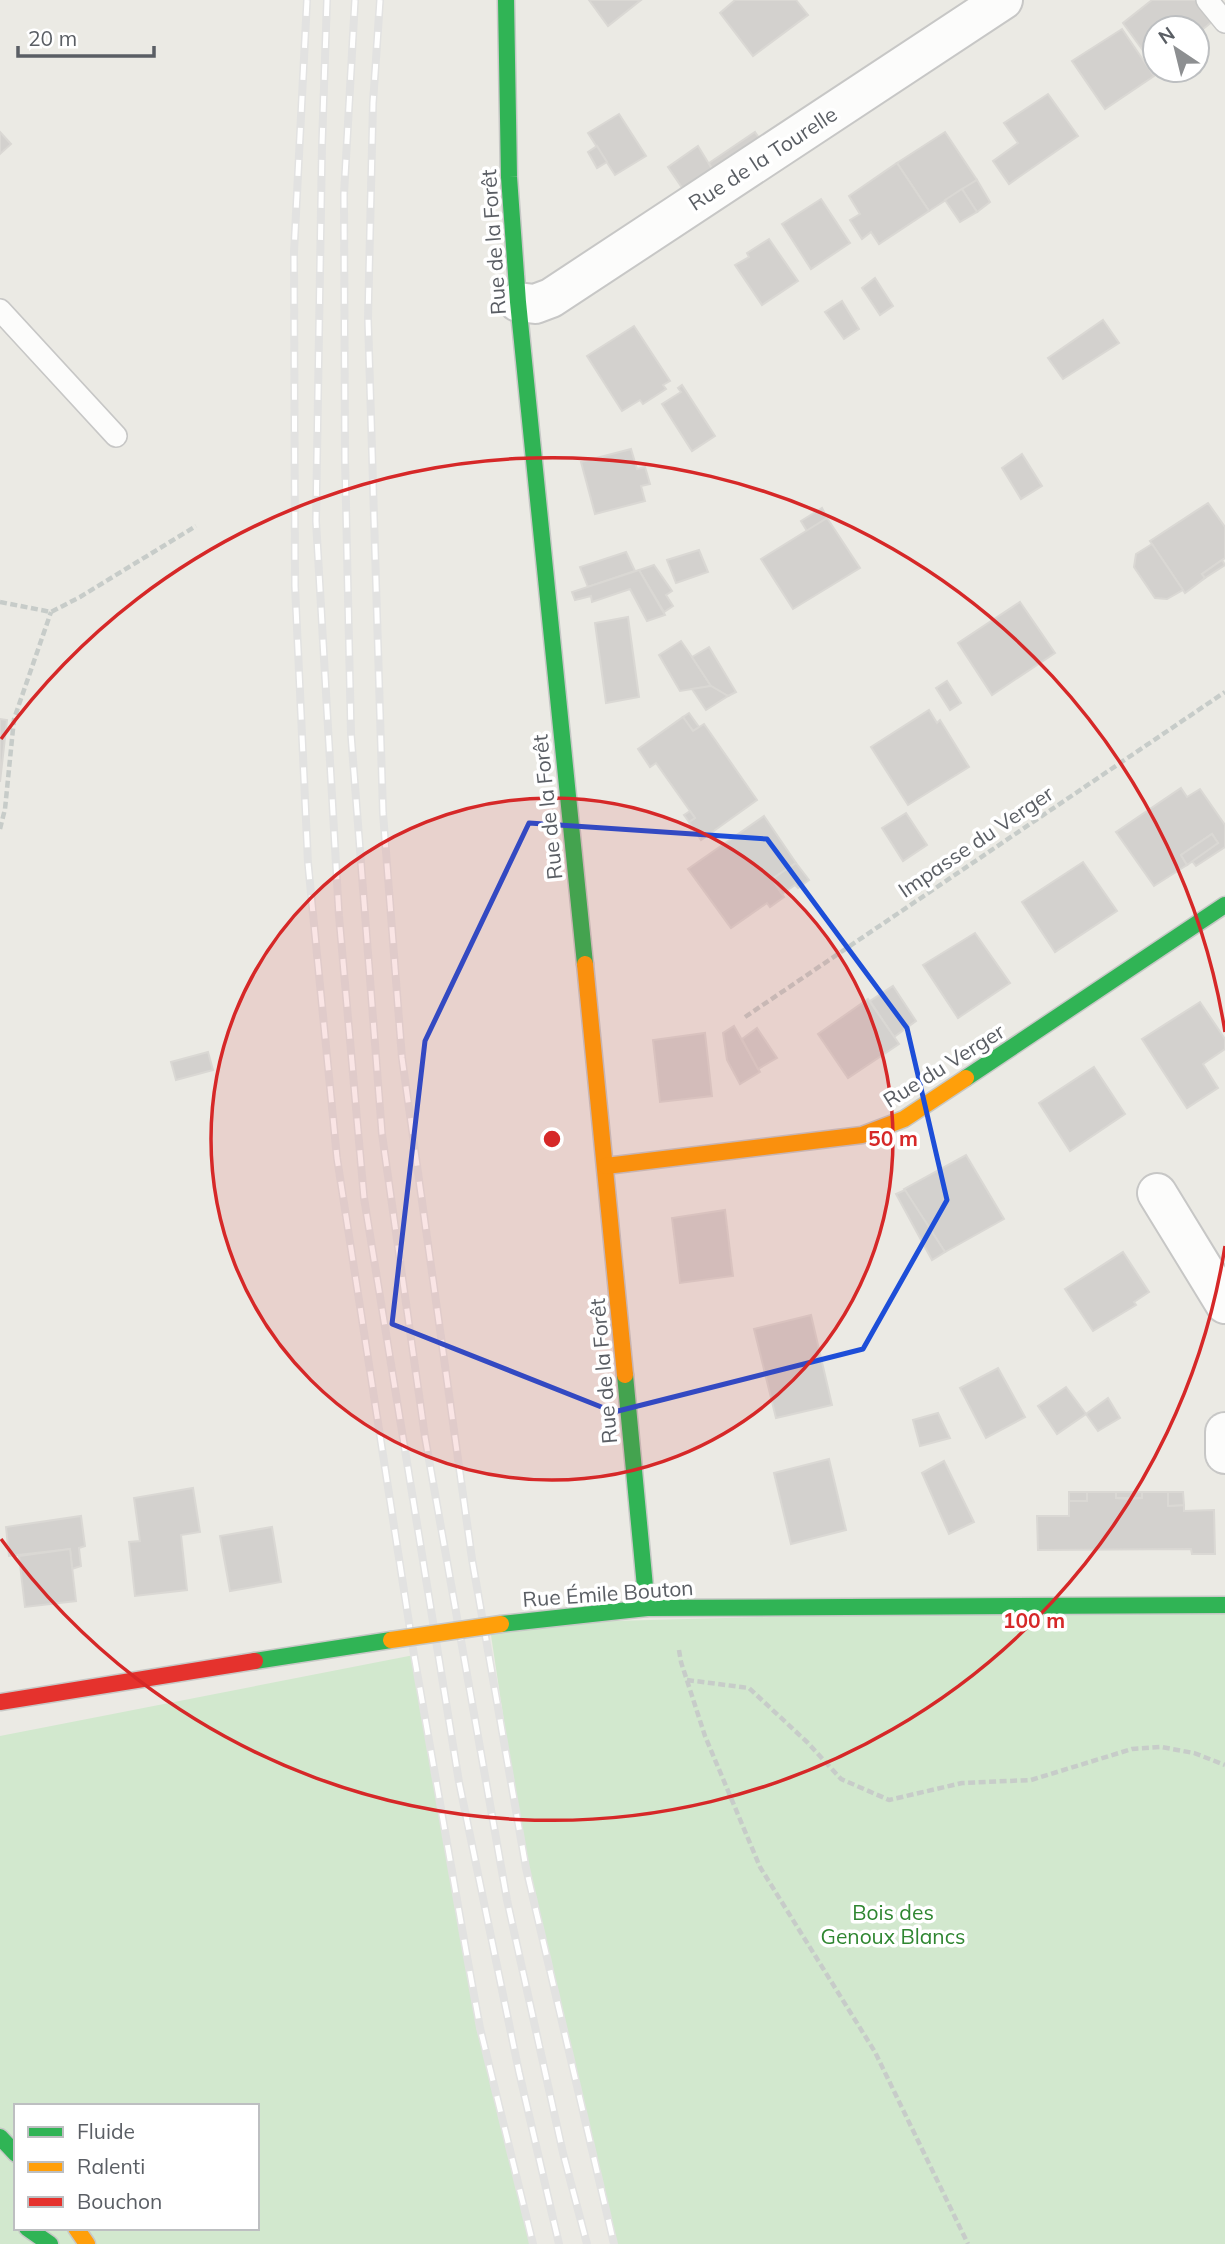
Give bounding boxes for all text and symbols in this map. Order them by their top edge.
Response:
scale bar [18,14,154,58]
north arrow [1141,14,1211,84]
text: N [1153,21,1179,49]
text: 20 m [28,25,77,51]
street label: Rue de la Tourelle [683,101,842,216]
street label: Rue de la Forêt [475,168,511,316]
street label: Rue de la Forêt [526,733,568,881]
street label: Impasse du Verger [893,780,1058,903]
street label: Rue du Verger [878,1017,1009,1113]
text: 50 m [868,1125,918,1151]
centre of rings [540,1127,564,1151]
street label: Rue de la Forêt [584,1297,622,1445]
street label: Rue Émile Bouton [522,1574,694,1612]
text: 100 m [1003,1607,1065,1633]
park label: Bois des Genoux Blancs [821,1899,965,1949]
legend [14,2104,259,2230]
text: Fluide [77,2118,135,2144]
text: Ralenti [77,2153,145,2179]
text: Bouchon [77,2188,162,2214]

